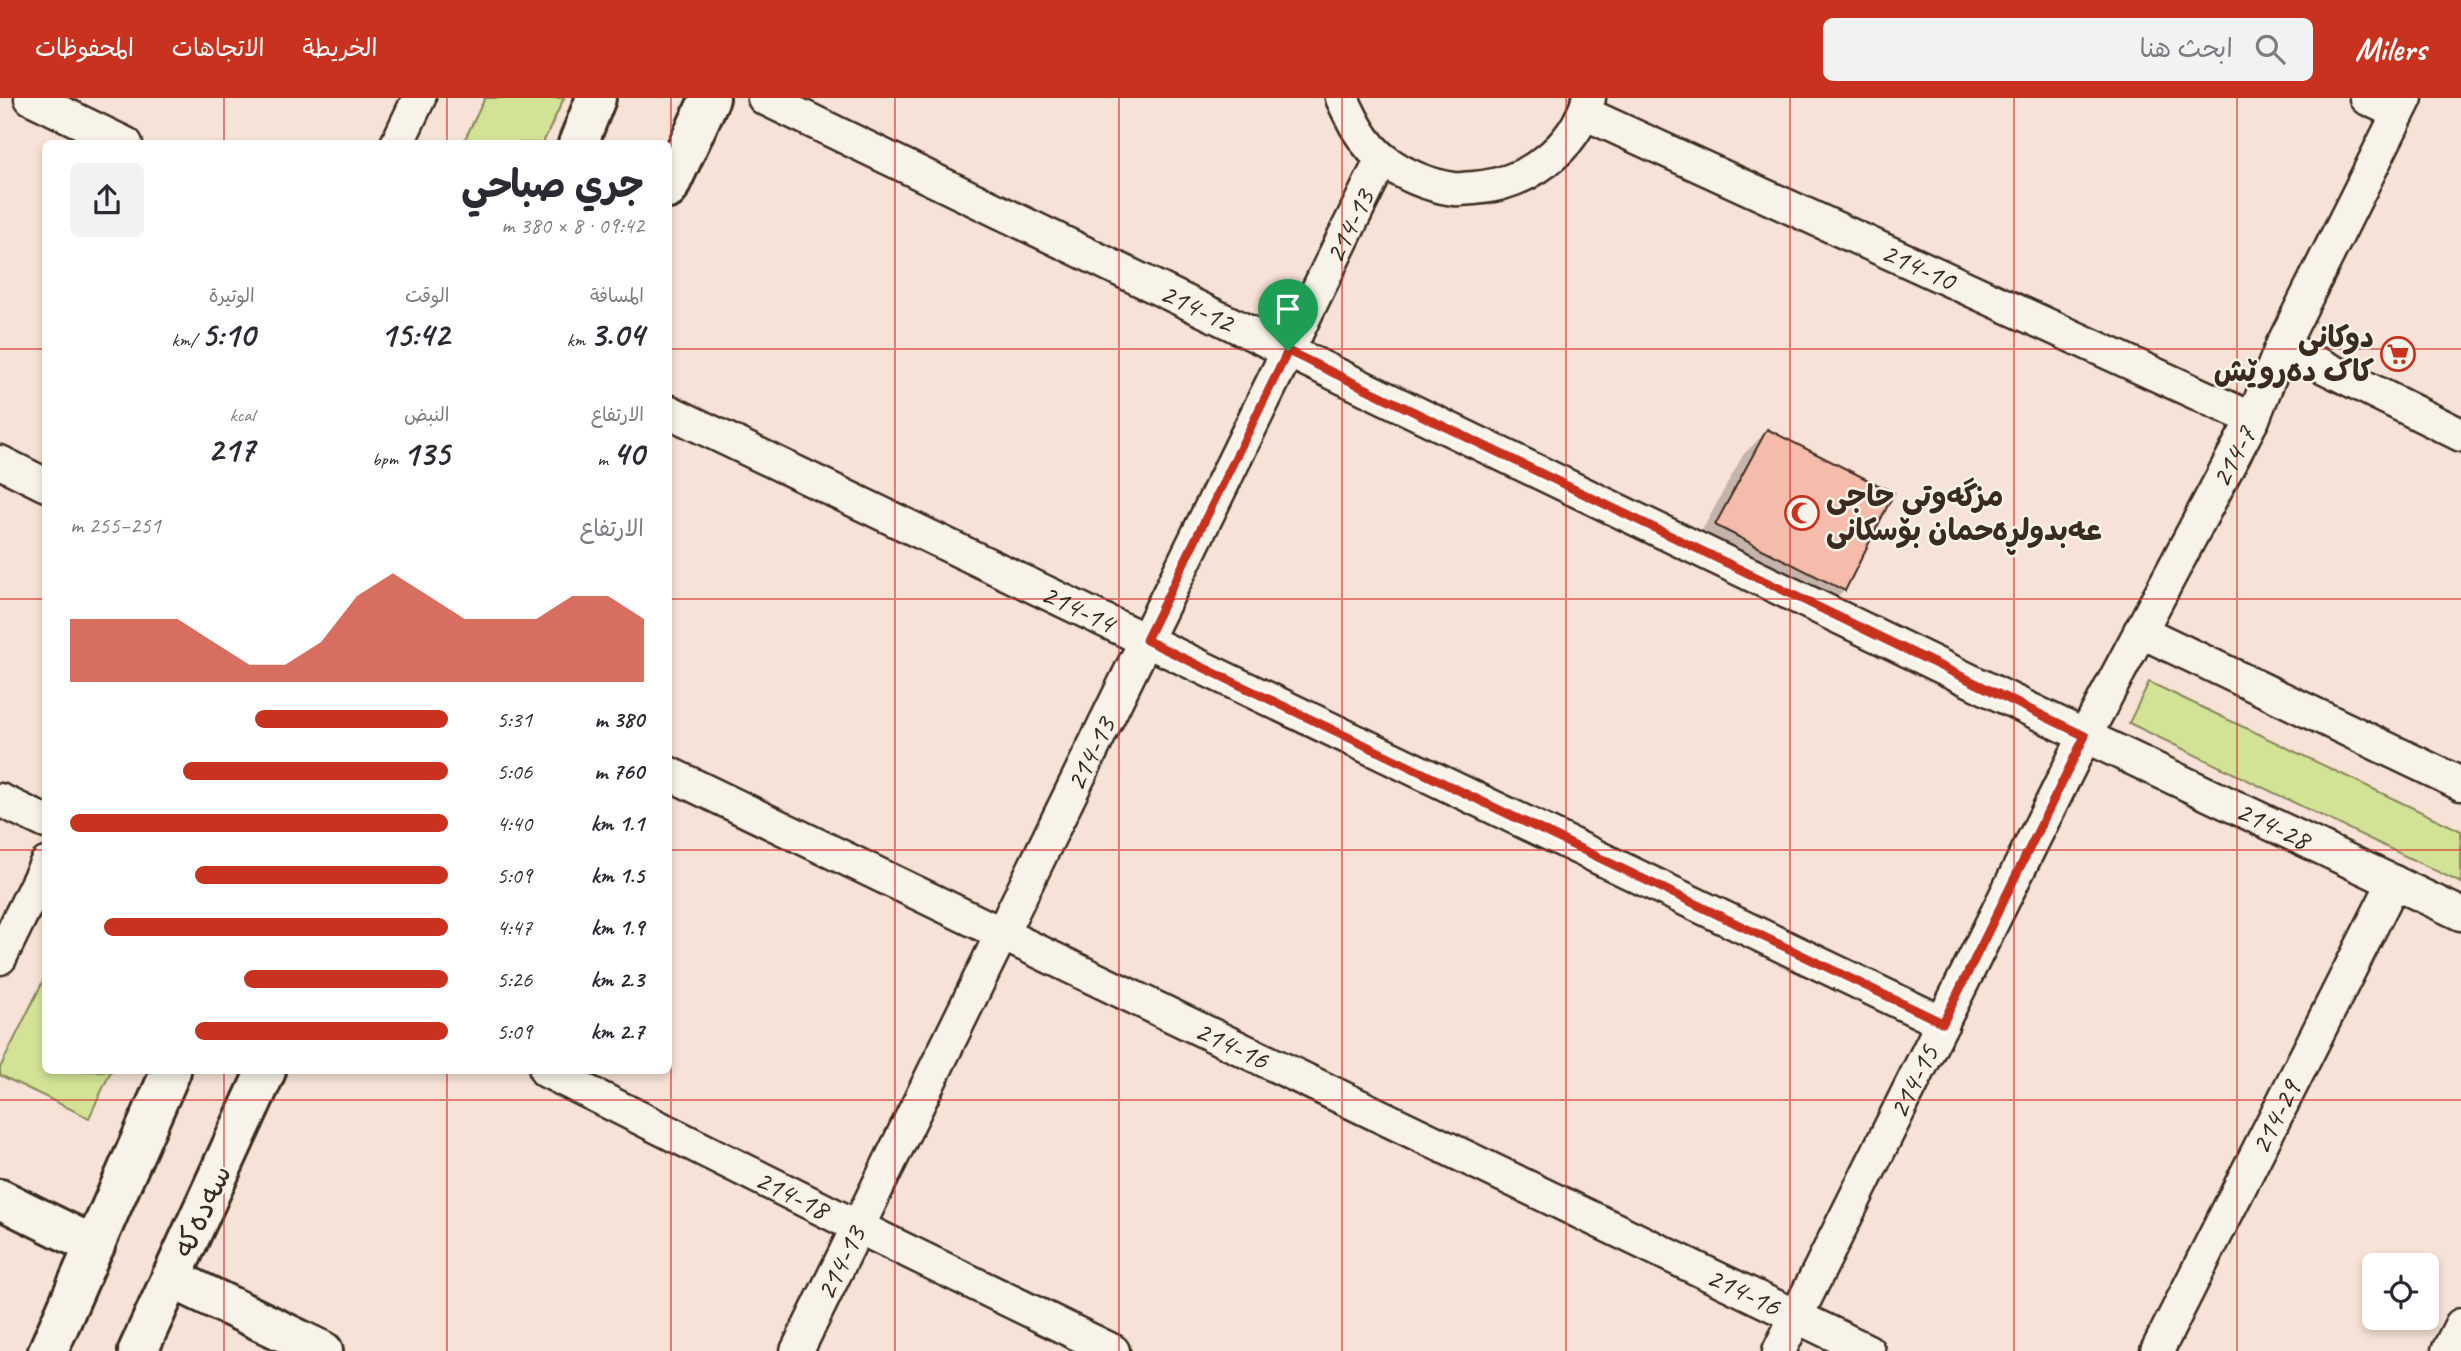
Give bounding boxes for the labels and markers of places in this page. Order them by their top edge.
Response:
pin [1258,279,1318,351]
place label: دوکانی کاک دەروێش [2214,318,2375,390]
supermarket icon: دوکانی کاک دەروێش [2379,335,2417,373]
place label: مزگەوتی حاجی عەبدولڕەحمان بۆسکانی [1826,477,2102,555]
mosque icon: مزگەوتی حاجی عەبدولڕەحمان بۆسکانی [1783,494,1821,532]

